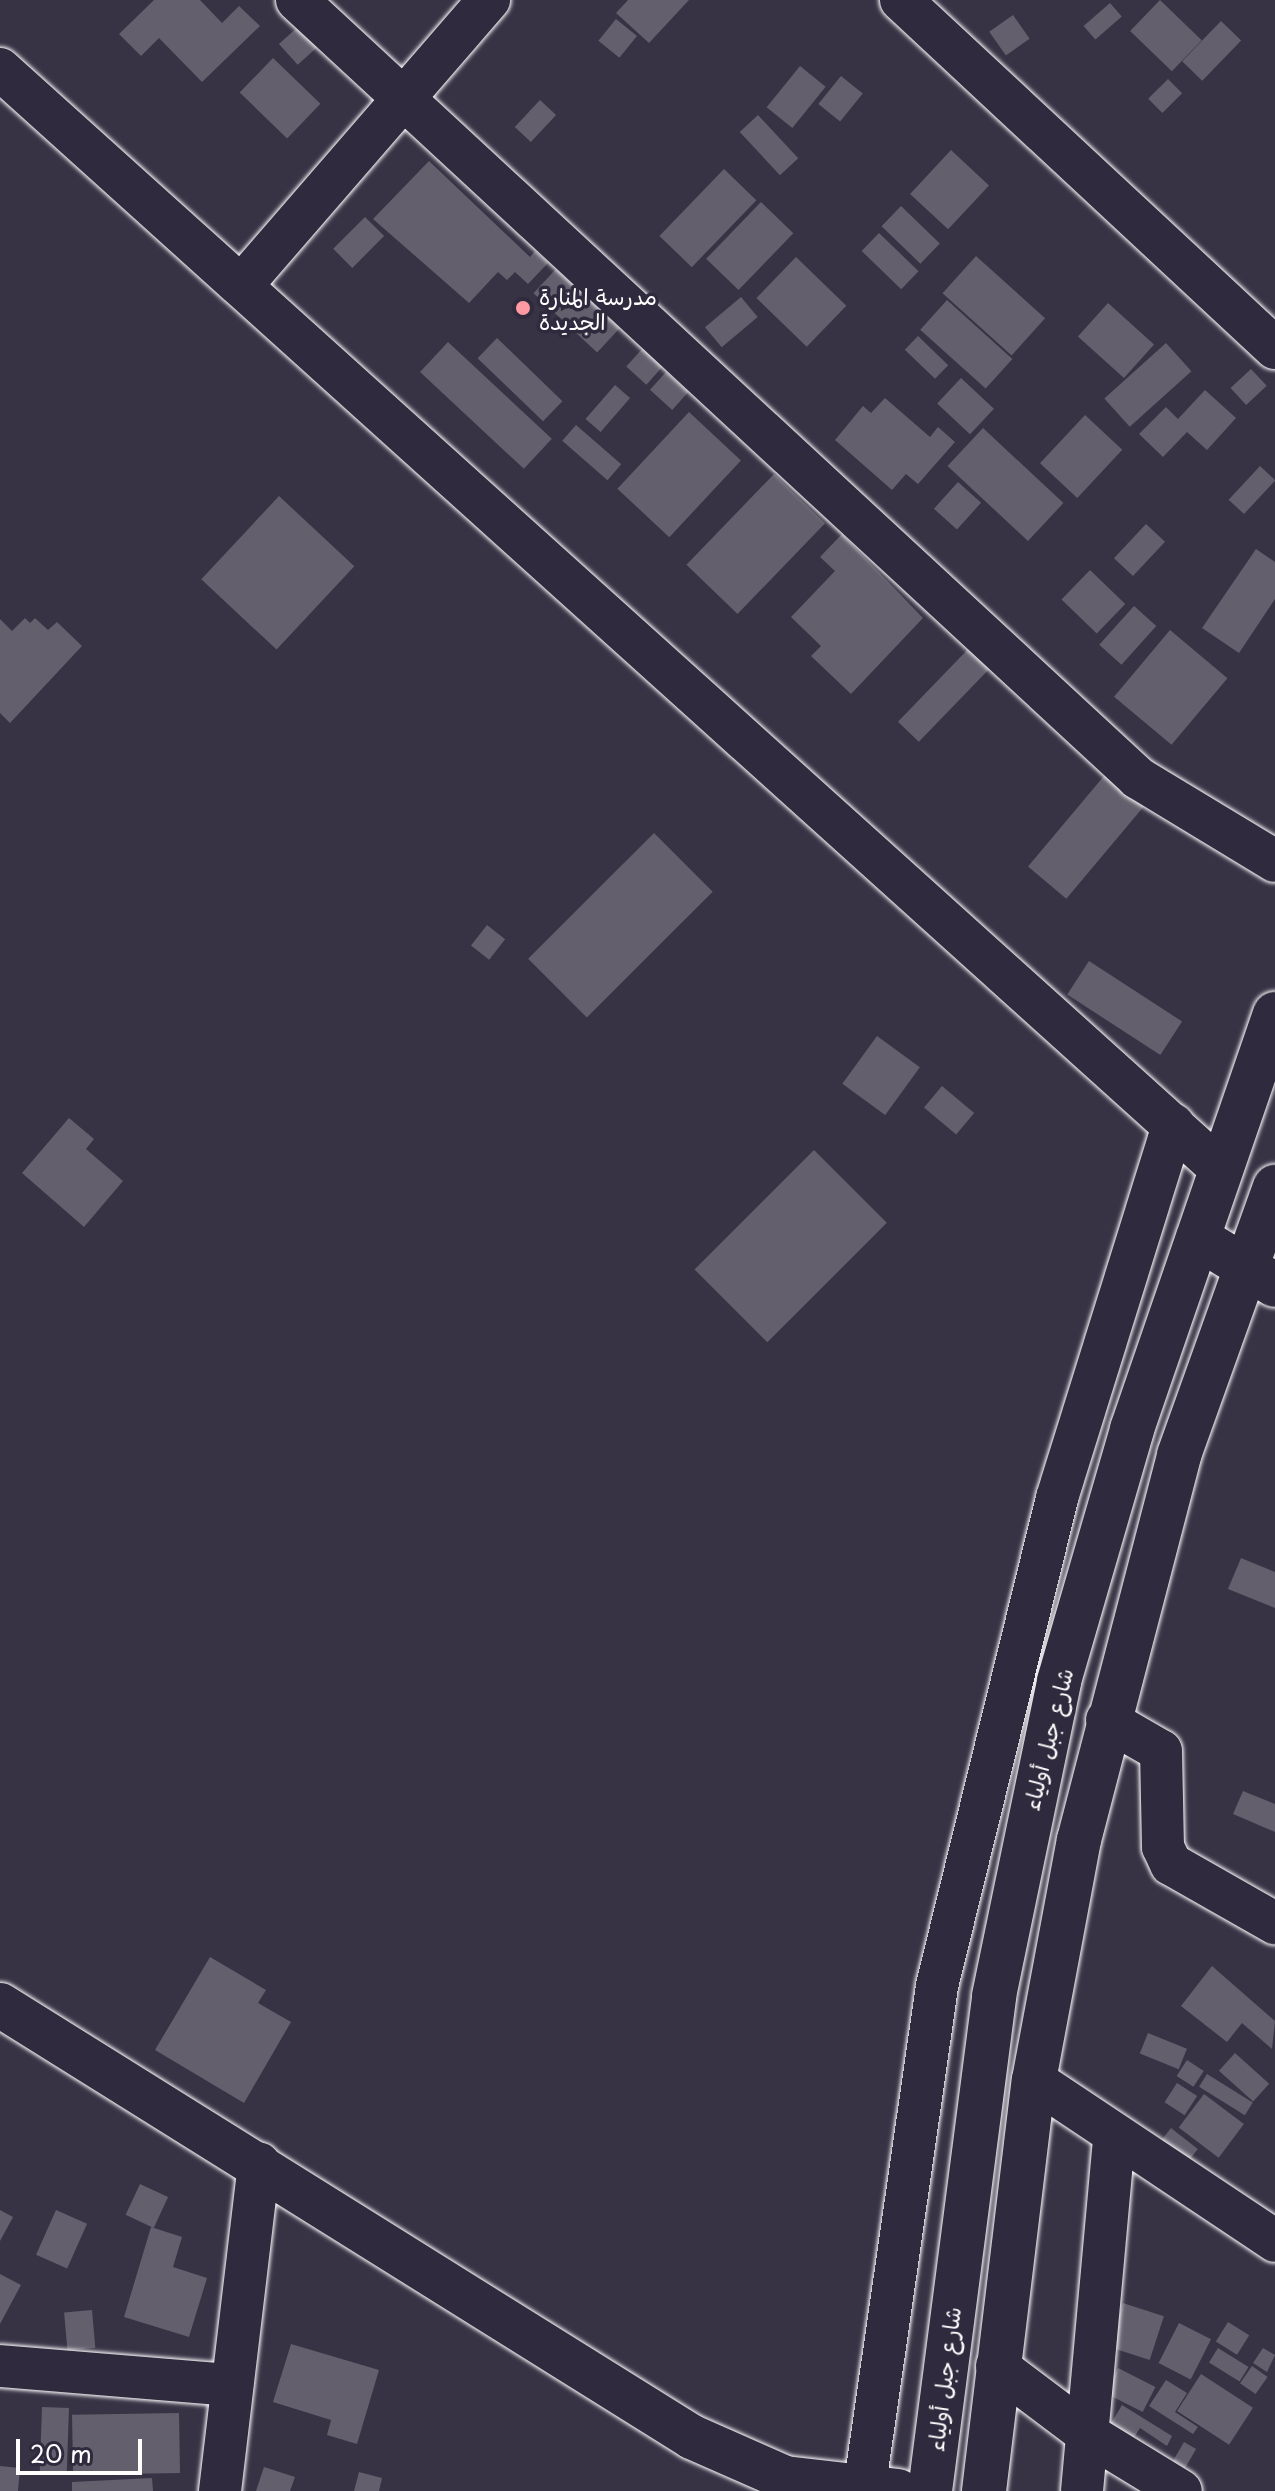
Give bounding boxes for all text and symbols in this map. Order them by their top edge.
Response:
place label: مدرسة المنارة الجديدة [539,282,657,334]
marker: مدرسة المنارة الجديدة [514,299,532,317]
street label: شارع جبل أولياء [1017,1665,1077,1813]
street label: شارع جبل أولياء [921,2305,965,2453]
scale bar [20,2423,146,2473]
text: 20 m [30,2435,92,2471]

